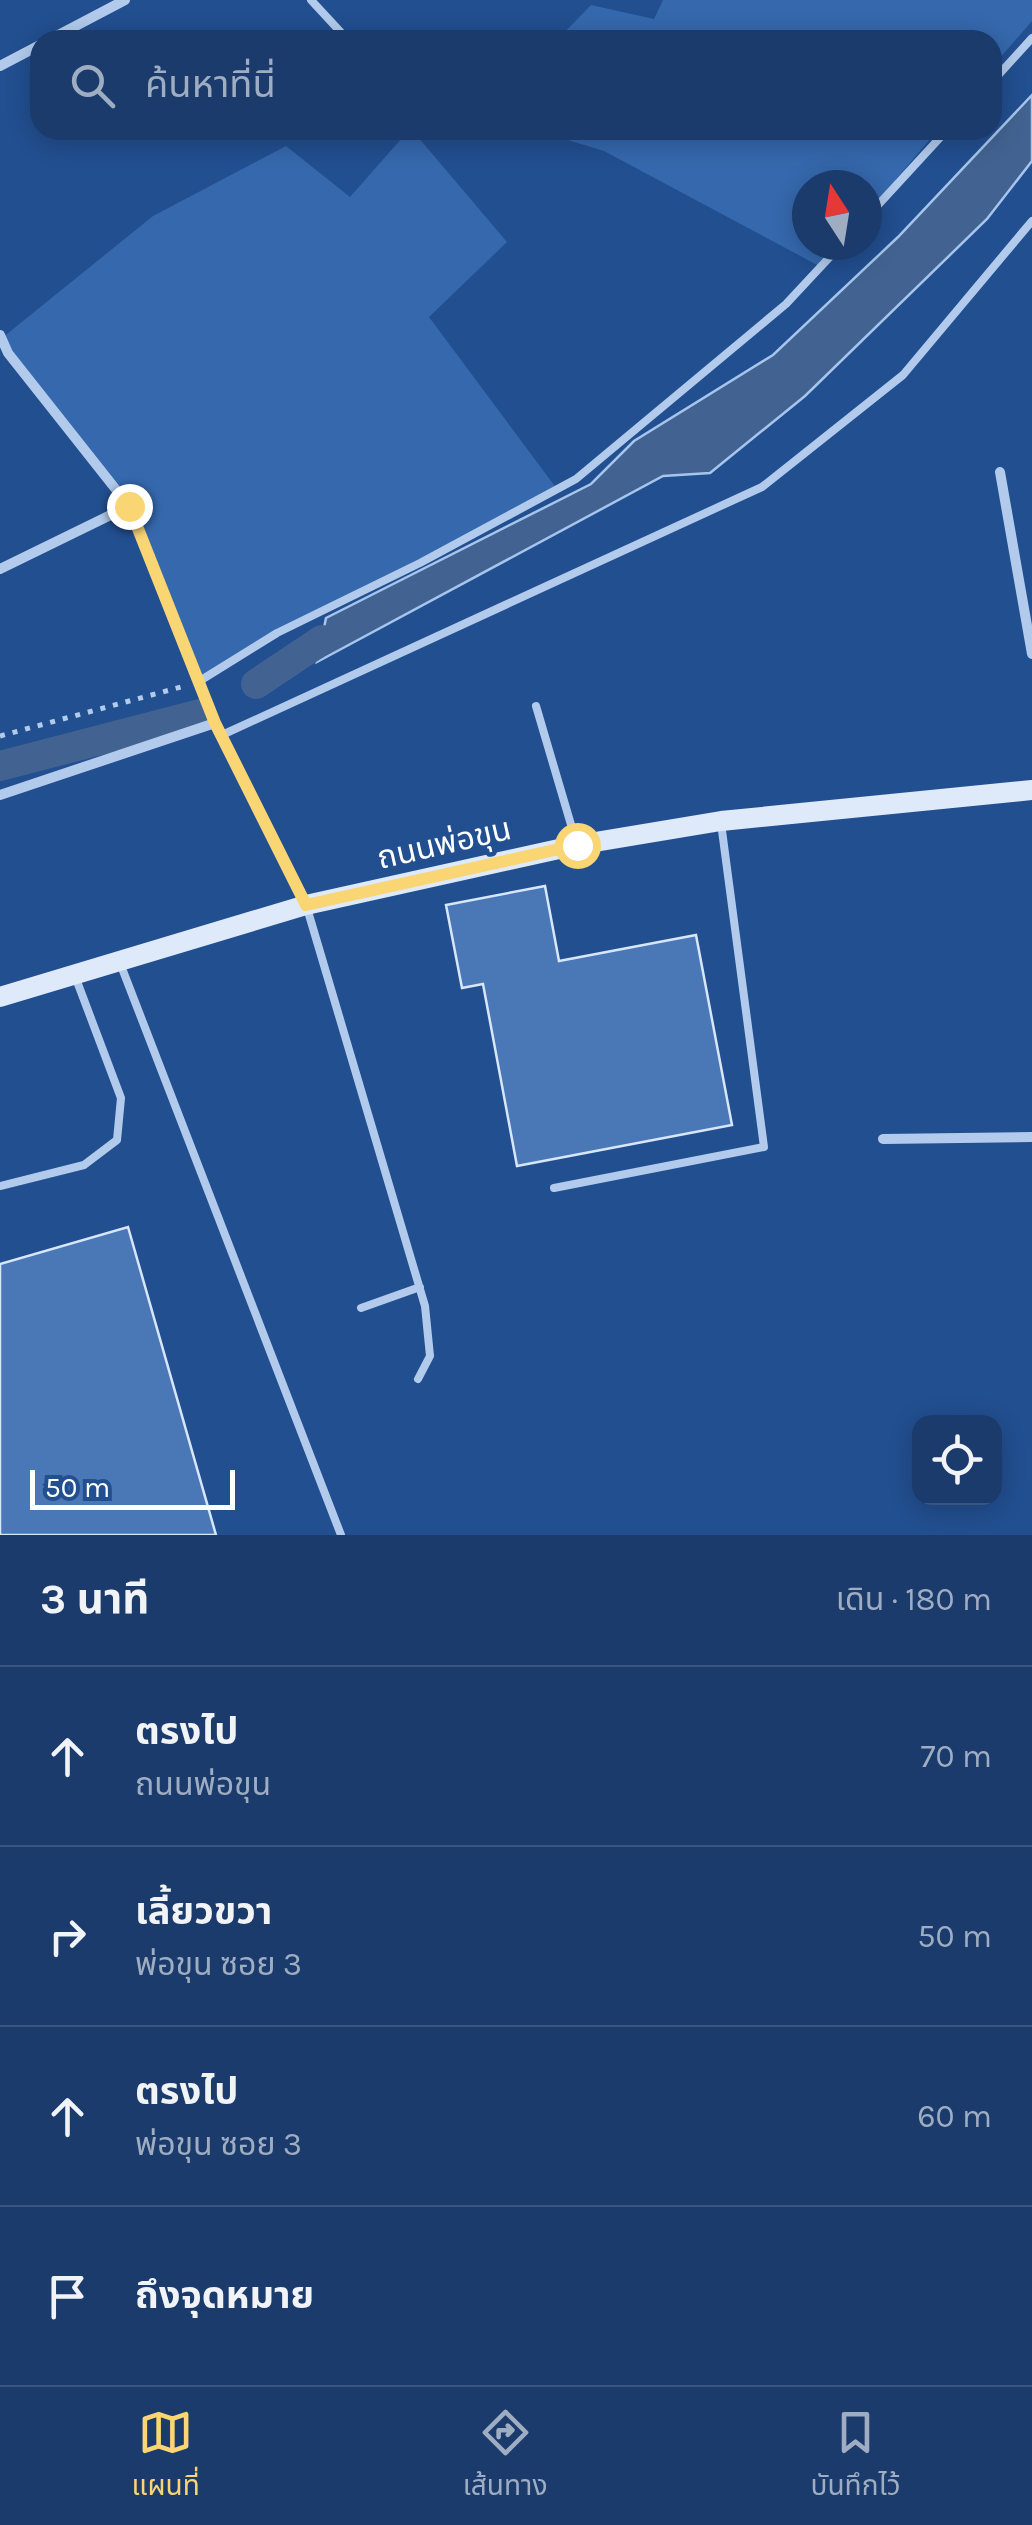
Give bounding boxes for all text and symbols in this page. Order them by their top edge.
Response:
search box [30,30,1002,140]
icon: search [65,58,120,113]
text: ค้นหาที่นี่ [145,62,276,107]
north arrow [792,170,882,260]
route end [107,484,153,530]
street label: ถนนพ่อขุน [374,810,515,877]
route start [555,823,601,869]
map controls [912,1415,1002,1505]
button: locate [912,1415,1002,1505]
scale bar [30,1465,235,1510]
text: 50 m [45,1471,110,1504]
text: 3 นาที [40,1574,149,1624]
text: เดิน · 180 m [836,1581,992,1618]
text: ตรงไป [135,1709,238,1754]
icon: ahead [40,1729,95,1784]
text: 70 m [920,1738,992,1775]
text: ถนนพ่อขุน [135,1766,271,1803]
text: เลี้ยวขวา [135,1889,272,1934]
icon: right [40,1909,95,1964]
text: 50 m [917,1918,992,1955]
text: พ่อขุน ซอย 3 [135,1946,302,1983]
text: ตรงไป [135,2069,238,2114]
icon: ahead [40,2089,95,2144]
text: 60 m [917,2098,992,2135]
text: พ่อขุน ซอย 3 [135,2126,302,2163]
icon: arrive [40,2269,95,2324]
text: ถึงจุดหมาย [135,2273,314,2318]
tab: แผนที่ [132,2405,200,2508]
tab: เส้นทาง [463,2405,547,2508]
tab: บันทึกไว้ [811,2405,900,2508]

